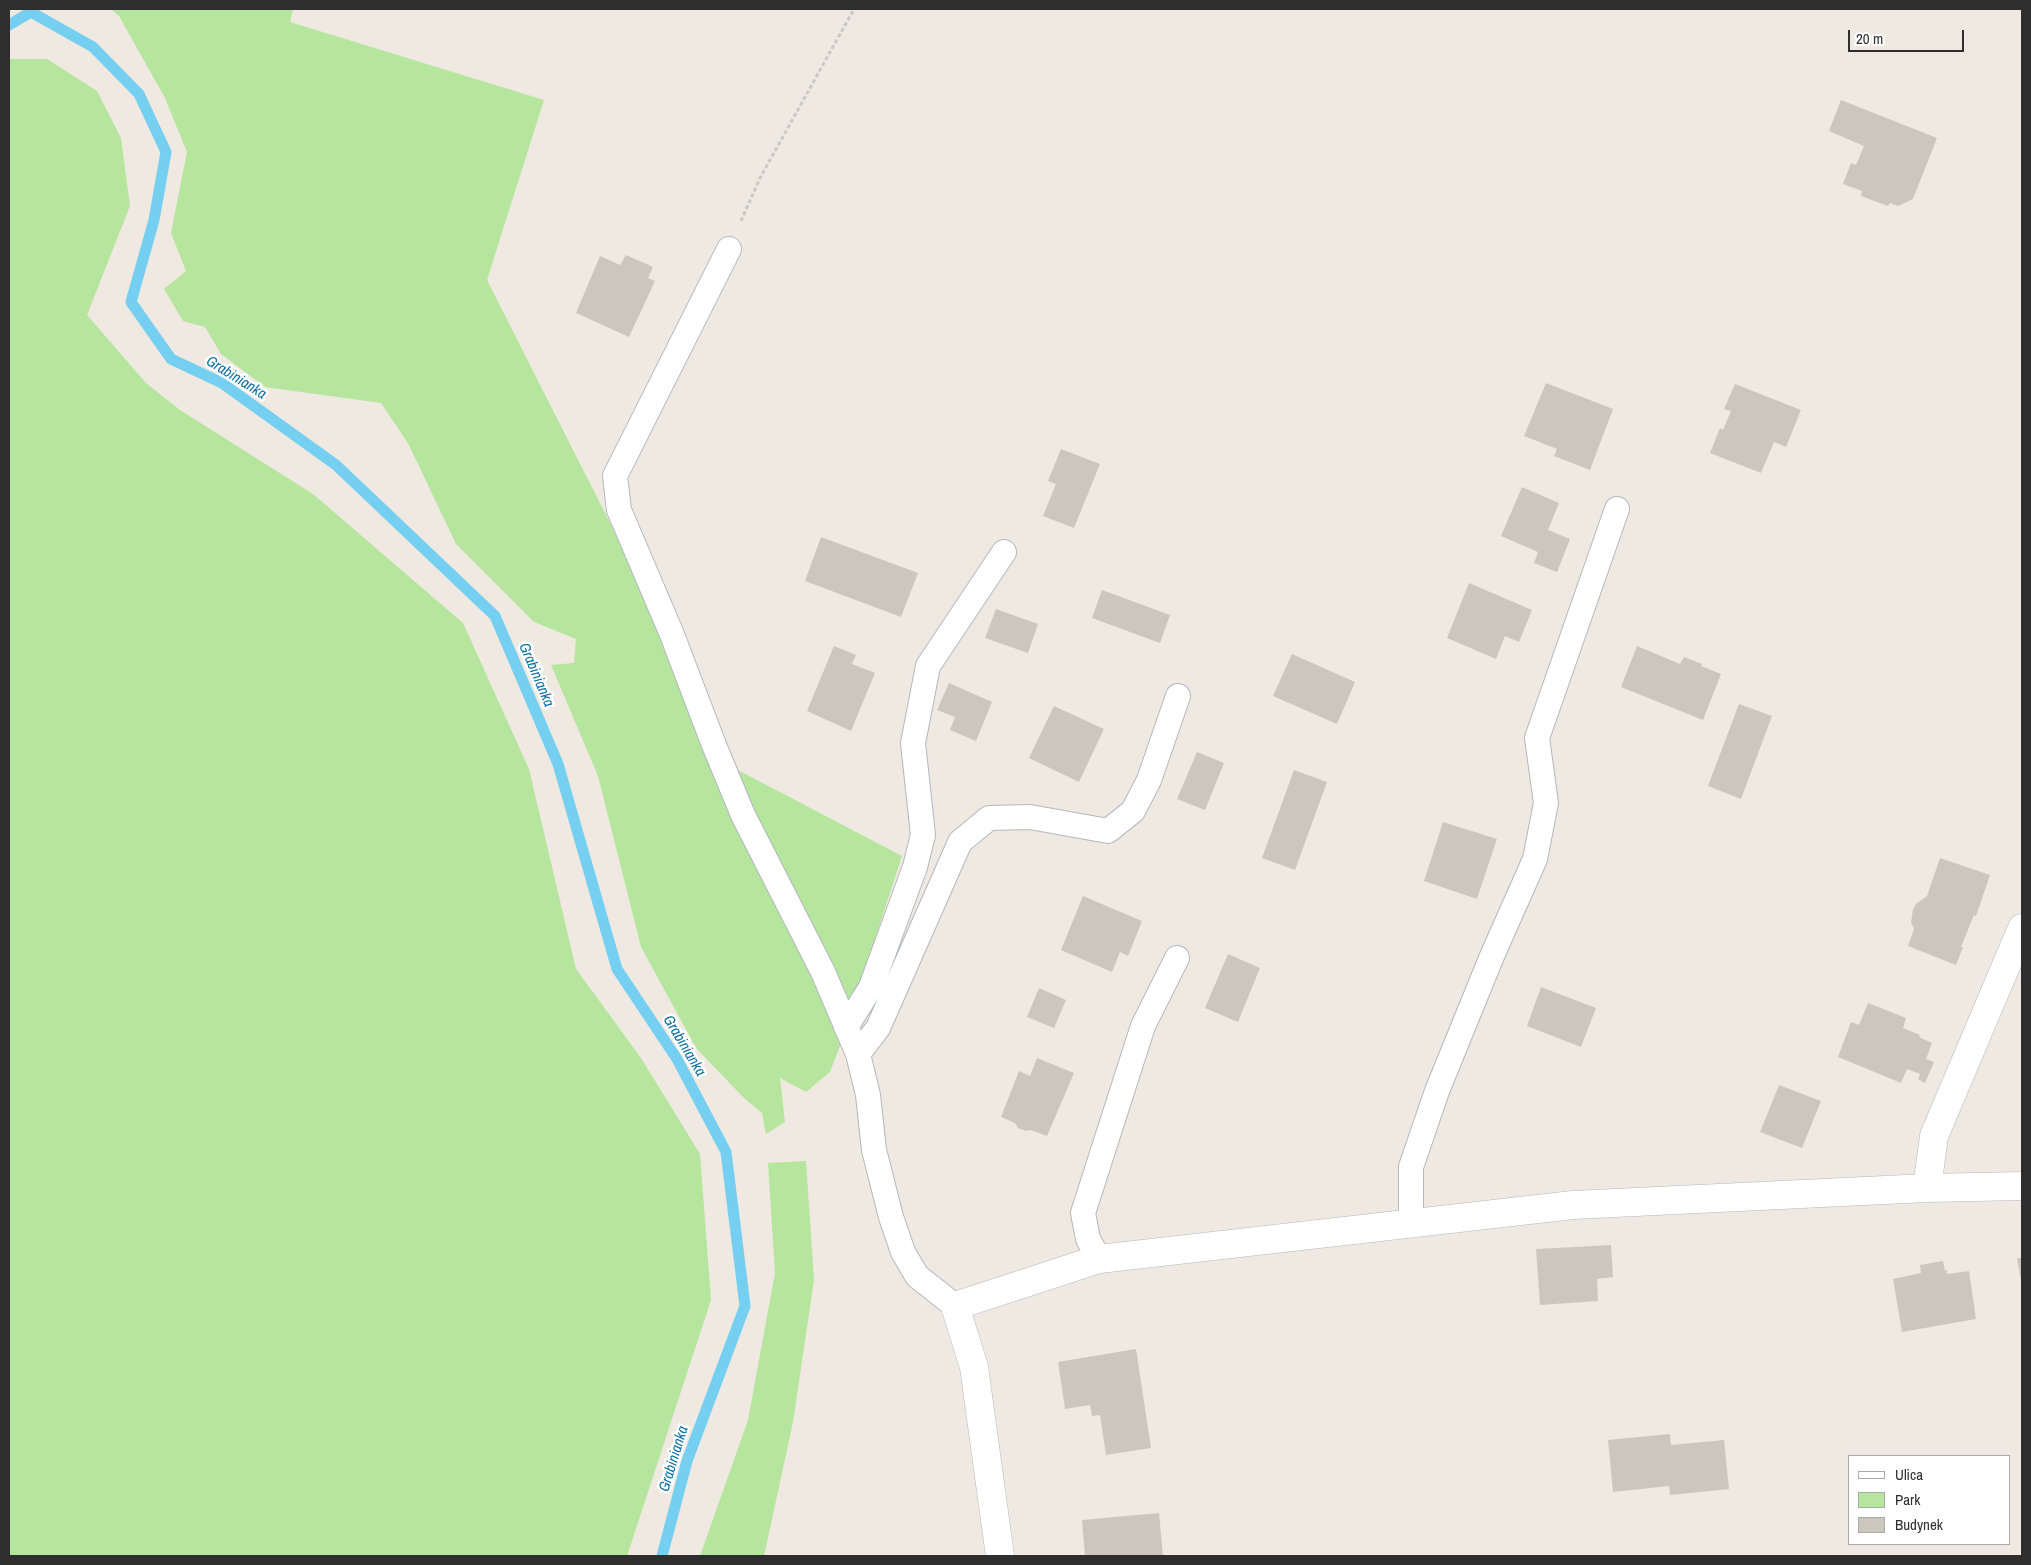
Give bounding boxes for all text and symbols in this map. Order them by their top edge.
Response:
scale bar [1851,20,1967,52]
text: 20 m [1856,28,1883,49]
water label: Grabinianka [203,352,269,404]
water label: Grabinianka [514,640,558,710]
water label: Grabinianka [659,1012,709,1080]
water label: Grabinianka [655,1424,693,1494]
legend [1848,1455,2011,1545]
text: Ulica [1895,1464,1923,1485]
text: Park [1895,1489,1920,1510]
text: Budynek [1895,1514,1943,1535]

